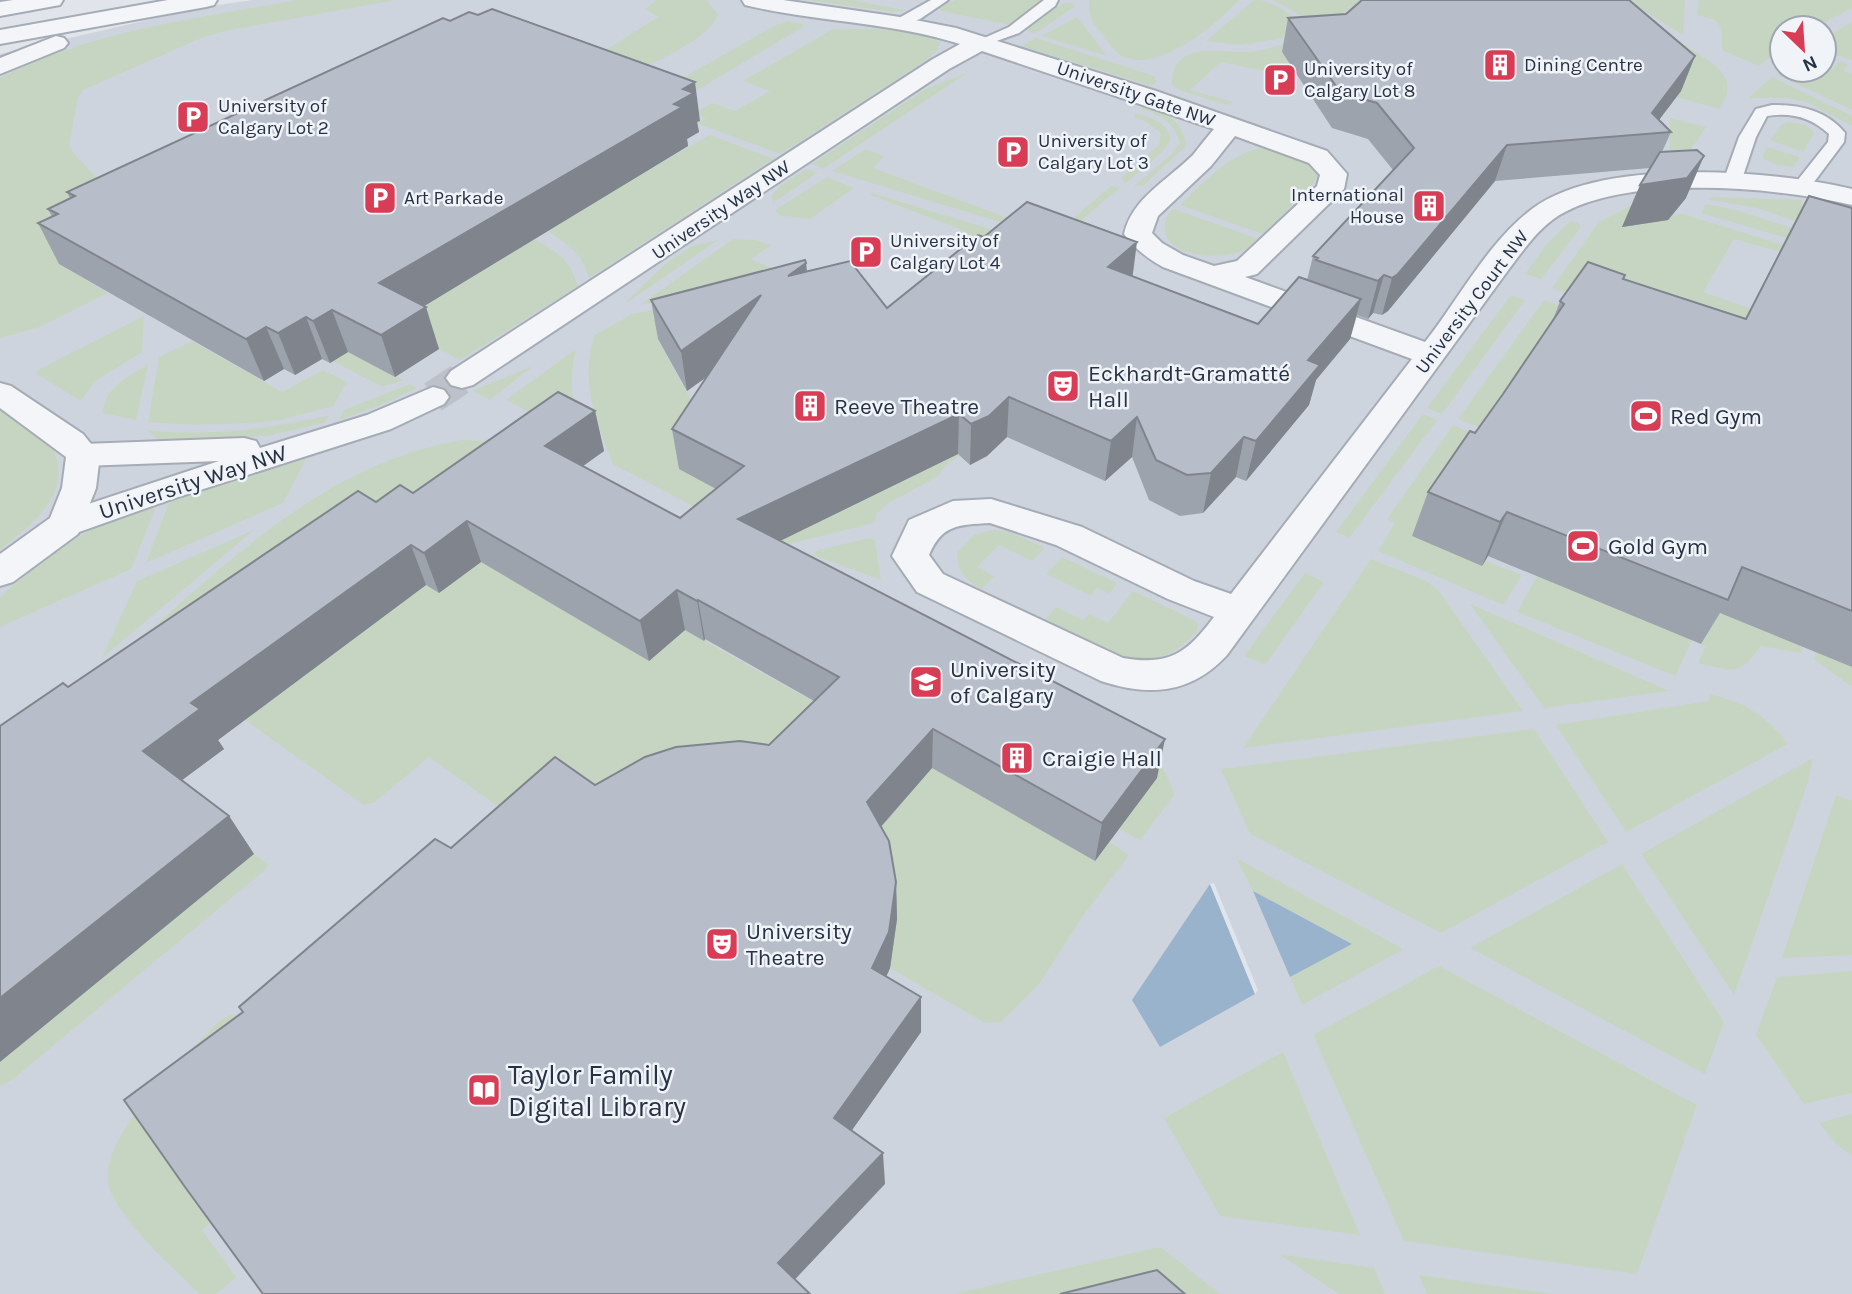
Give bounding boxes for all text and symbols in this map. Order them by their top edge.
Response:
north arrow [1768,14,1838,84]
building icon: Dining Centre [1481,46,1519,84]
text: N [1799,51,1821,76]
place label: Dining Centre [1524,54,1643,76]
street label: University Gate NW [1054,57,1218,131]
place label: University of Calgary Lot 8 [1304,58,1415,102]
parking icon: University of Calgary Lot 8 [1261,61,1299,99]
place label: University of Calgary Lot 2 [218,95,329,139]
parking icon: University of Calgary Lot 2 [174,98,212,136]
place label: University of Calgary Lot 3 [1038,130,1149,174]
parking icon: University of Calgary Lot 3 [994,133,1032,171]
street label: University Way NW [648,156,794,264]
parking icon: Art Parkade [361,179,399,217]
place label: International House [1291,184,1404,228]
place label: Art Parkade [404,187,503,209]
building icon: International House [1410,187,1448,225]
street label: University Court NW [1411,226,1533,378]
place label: University of Calgary Lot 4 [890,230,1001,274]
parking icon: University of Calgary Lot 4 [847,233,885,271]
place label: Eckhardt-Gramatté Hall [1088,360,1290,413]
theatre icon: Eckhardt-Gramatté Hall [1044,367,1082,405]
building icon: Reeve Theatre [791,387,829,425]
place label: Reeve Theatre [834,393,979,420]
sports icon: Red Gym [1627,397,1665,435]
place label: Red Gym [1670,403,1762,430]
street label: University Way NW [96,439,291,525]
sports icon: Gold Gym [1564,527,1602,565]
place label: Gold Gym [1608,533,1708,560]
place label: University of Calgary [950,656,1056,709]
school or university icon: University of Calgary [907,663,945,701]
building icon: Craigie Hall [998,739,1036,777]
place label: Craigie Hall [1042,745,1162,772]
place label: University Theatre [746,918,852,971]
theatre icon: University Theatre [703,925,741,963]
place label: Taylor Family Digital Library [508,1058,686,1123]
library icon: Taylor Family Digital Library [465,1071,503,1109]

